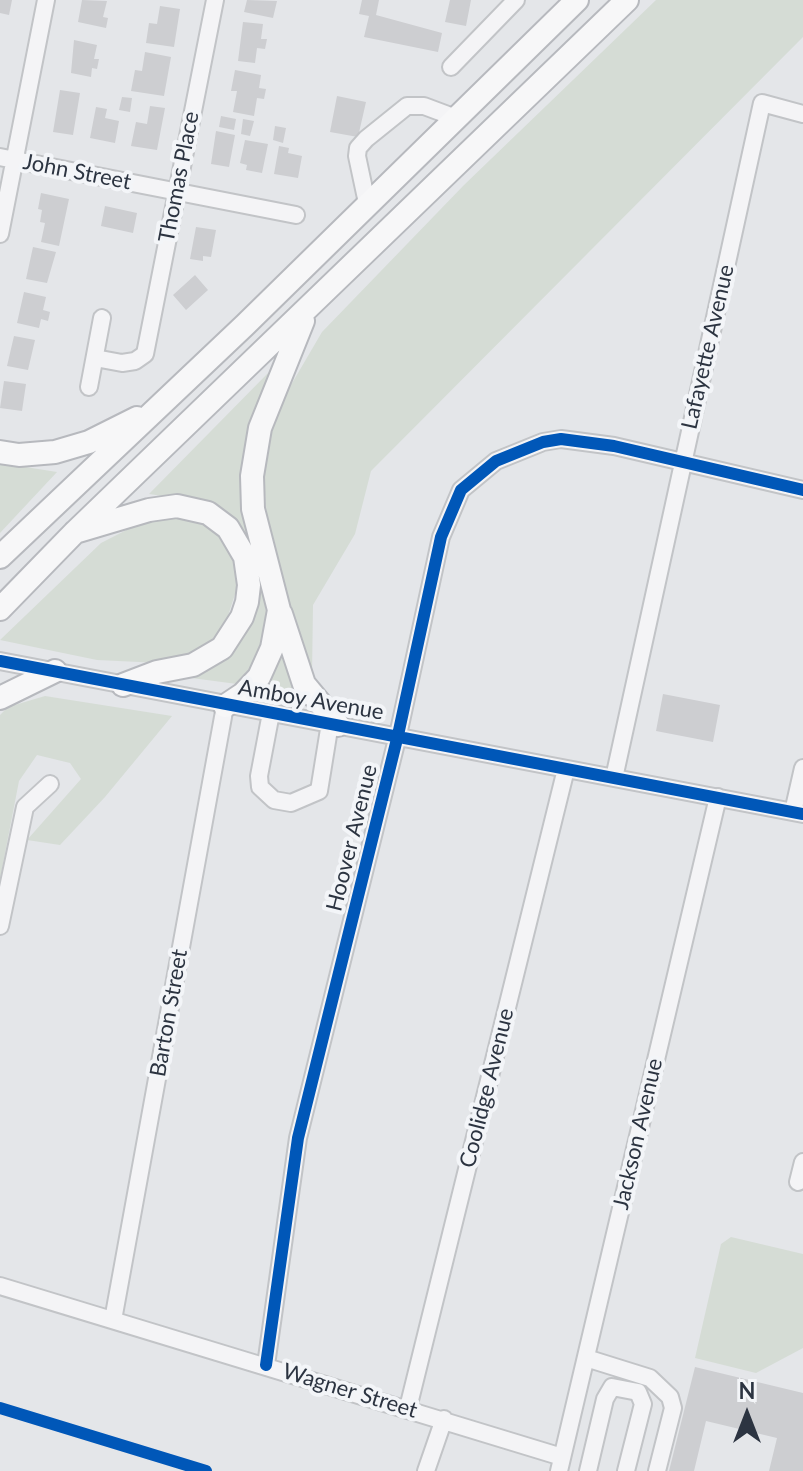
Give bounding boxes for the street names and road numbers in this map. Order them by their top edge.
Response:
street label: Thomas Place [153,109,205,245]
street label: John Street [21,149,133,195]
street label: Lafayette Avenue [676,262,740,432]
street label: Amboy Avenue [236,674,386,726]
street label: Hoover Avenue [321,762,383,914]
street label: Barton Street [145,947,193,1079]
street label: Coolidge Avenue [454,1005,520,1171]
street label: Jackson Avenue [608,1056,668,1212]
street label: Wagner Street [280,1358,420,1424]

